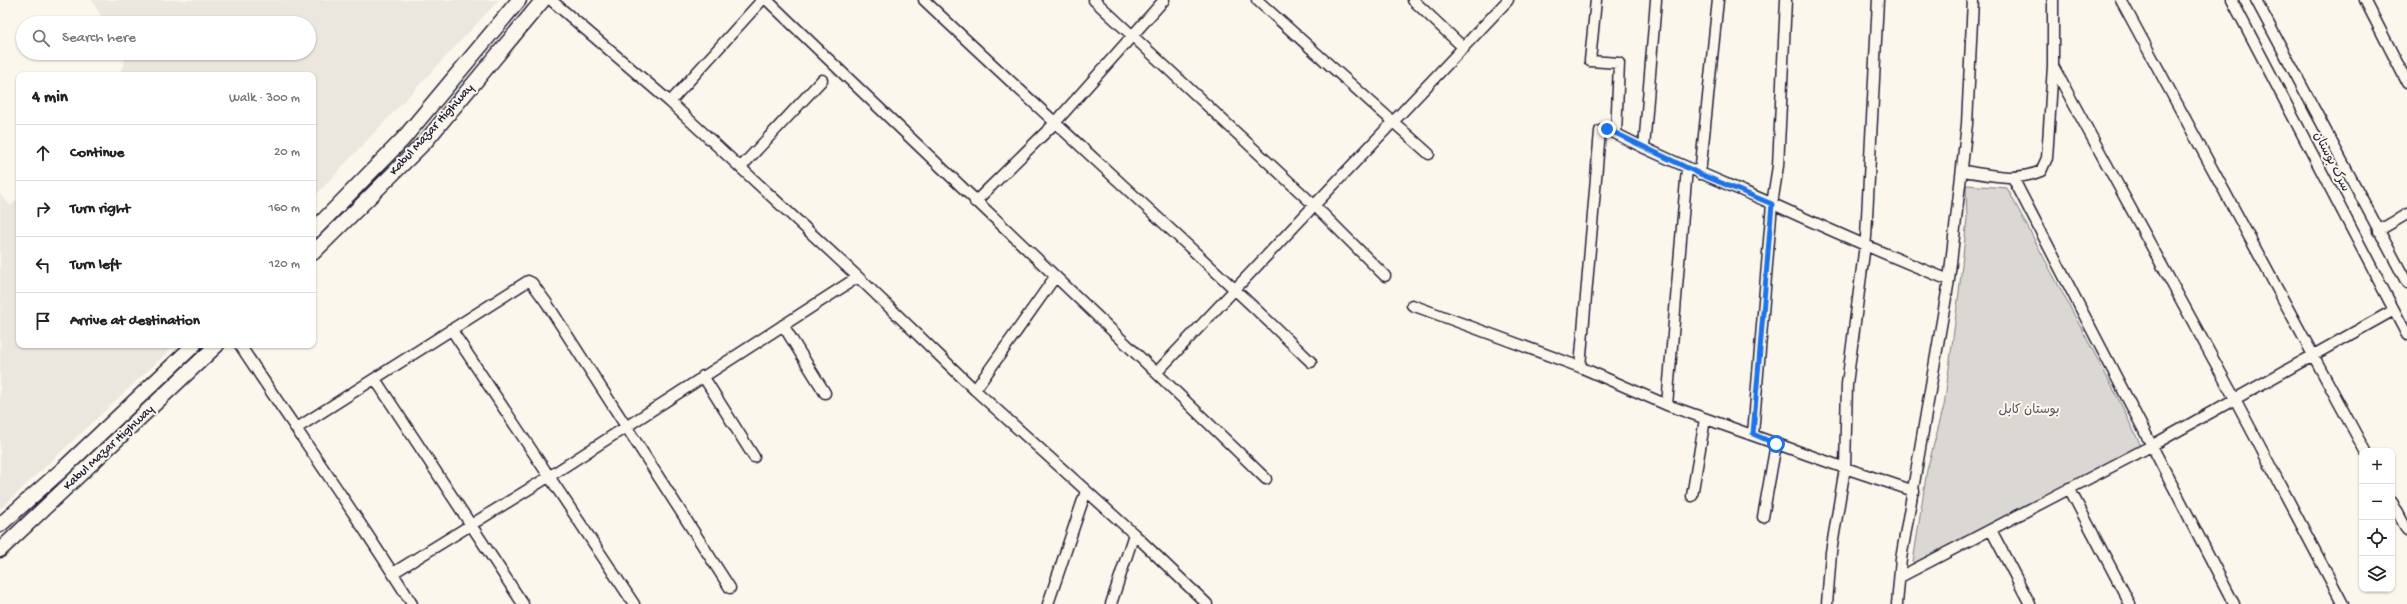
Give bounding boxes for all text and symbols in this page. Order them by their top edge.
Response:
search box [16,16,316,60]
icon: search [30,27,52,49]
text: Search here [62,29,136,47]
street label: Kabul Mazar Highway [387,81,478,179]
text: 4 min [32,88,68,108]
text: Walk · 300 m [229,91,300,106]
route end [1598,120,1616,138]
street label: سرک بوستان [2309,129,2353,195]
icon: ahead [32,142,54,164]
text: Continue [70,144,124,162]
text: 20 m [274,145,300,160]
icon: right [32,198,54,220]
text: Turn right [70,200,130,218]
text: 160 m [268,201,300,216]
icon: left [32,254,54,276]
text: Turn left [70,256,121,274]
text: 120 m [269,257,300,272]
icon: arrive [32,310,54,332]
text: Arrive at destination [70,312,200,330]
street label: Kabul Mazar Highway [61,402,158,494]
park label: بوستان کابل [1999,403,2059,418]
route start [1767,435,1785,453]
map controls [2359,448,2395,592]
button: + [2359,448,2395,484]
button: − [2359,484,2395,520]
button: locate [2359,520,2395,556]
button: layers [2359,556,2395,592]

